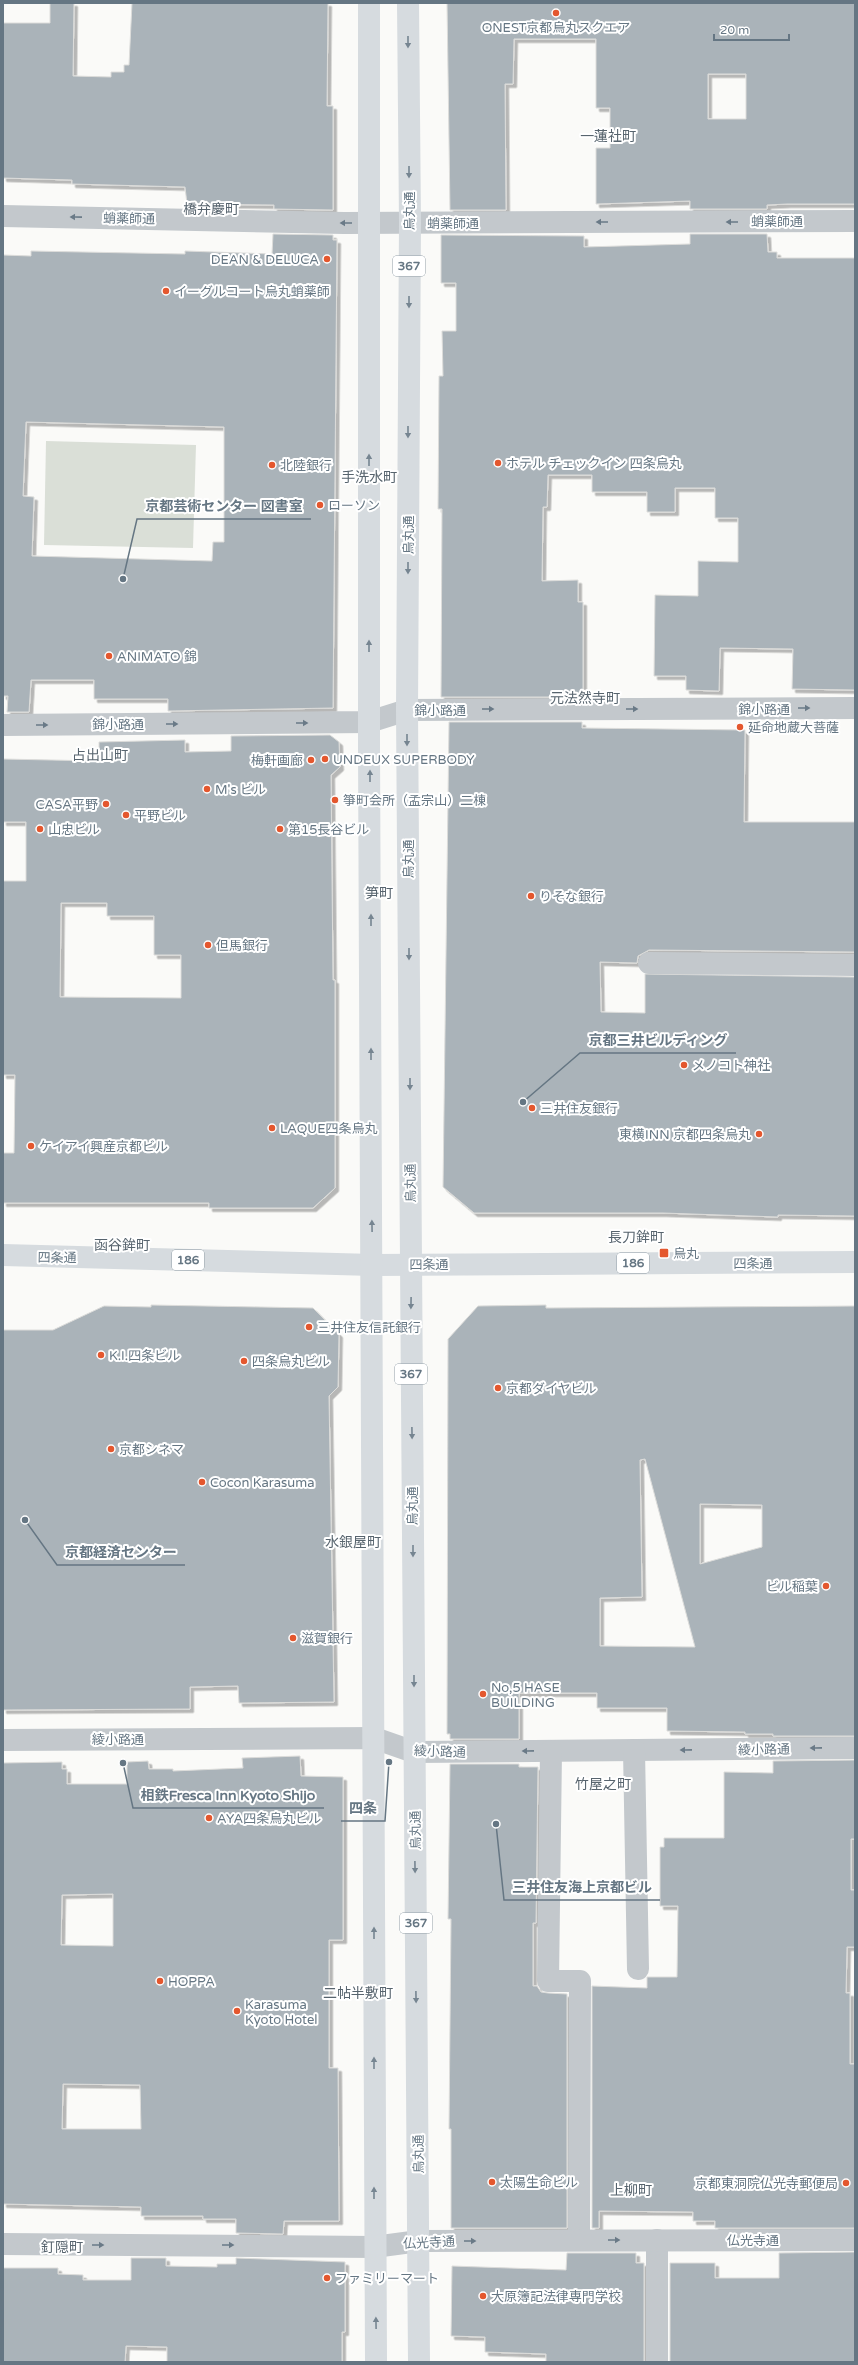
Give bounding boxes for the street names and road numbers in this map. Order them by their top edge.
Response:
street label: 烏丸通 [402,191,418,231]
street label: 蛸薬師通 [103,211,155,227]
street label: 蛸薬師通 [751,214,803,230]
street label: 蛸薬師通 [427,216,479,232]
road number: 367 [393,256,425,276]
street label: 烏丸通 [401,515,417,555]
street label: 錦小路通 [738,702,790,718]
street label: 錦小路通 [414,703,466,719]
street label: 錦小路通 [92,717,144,733]
street label: 烏丸通 [401,839,417,879]
street label: 烏丸通 [403,1163,419,1203]
street label: 四条通 [37,1250,77,1266]
road number: 186 [172,1250,204,1270]
road number: 186 [617,1253,649,1273]
street label: 四条通 [733,1256,773,1272]
street label: 四条通 [409,1257,449,1273]
road number: 367 [395,1364,427,1384]
street label: 烏丸通 [405,1486,421,1526]
street label: 綾小路通 [92,1732,144,1748]
street label: 綾小路通 [738,1742,790,1758]
street label: 綾小路通 [414,1743,466,1761]
street label: 烏丸通 [408,1810,424,1850]
road number: 367 [400,1913,432,1933]
street label: 烏丸通 [411,2134,427,2174]
street label: 仏光寺通 [727,2233,779,2249]
street label: 仏光寺通 [403,2234,455,2252]

